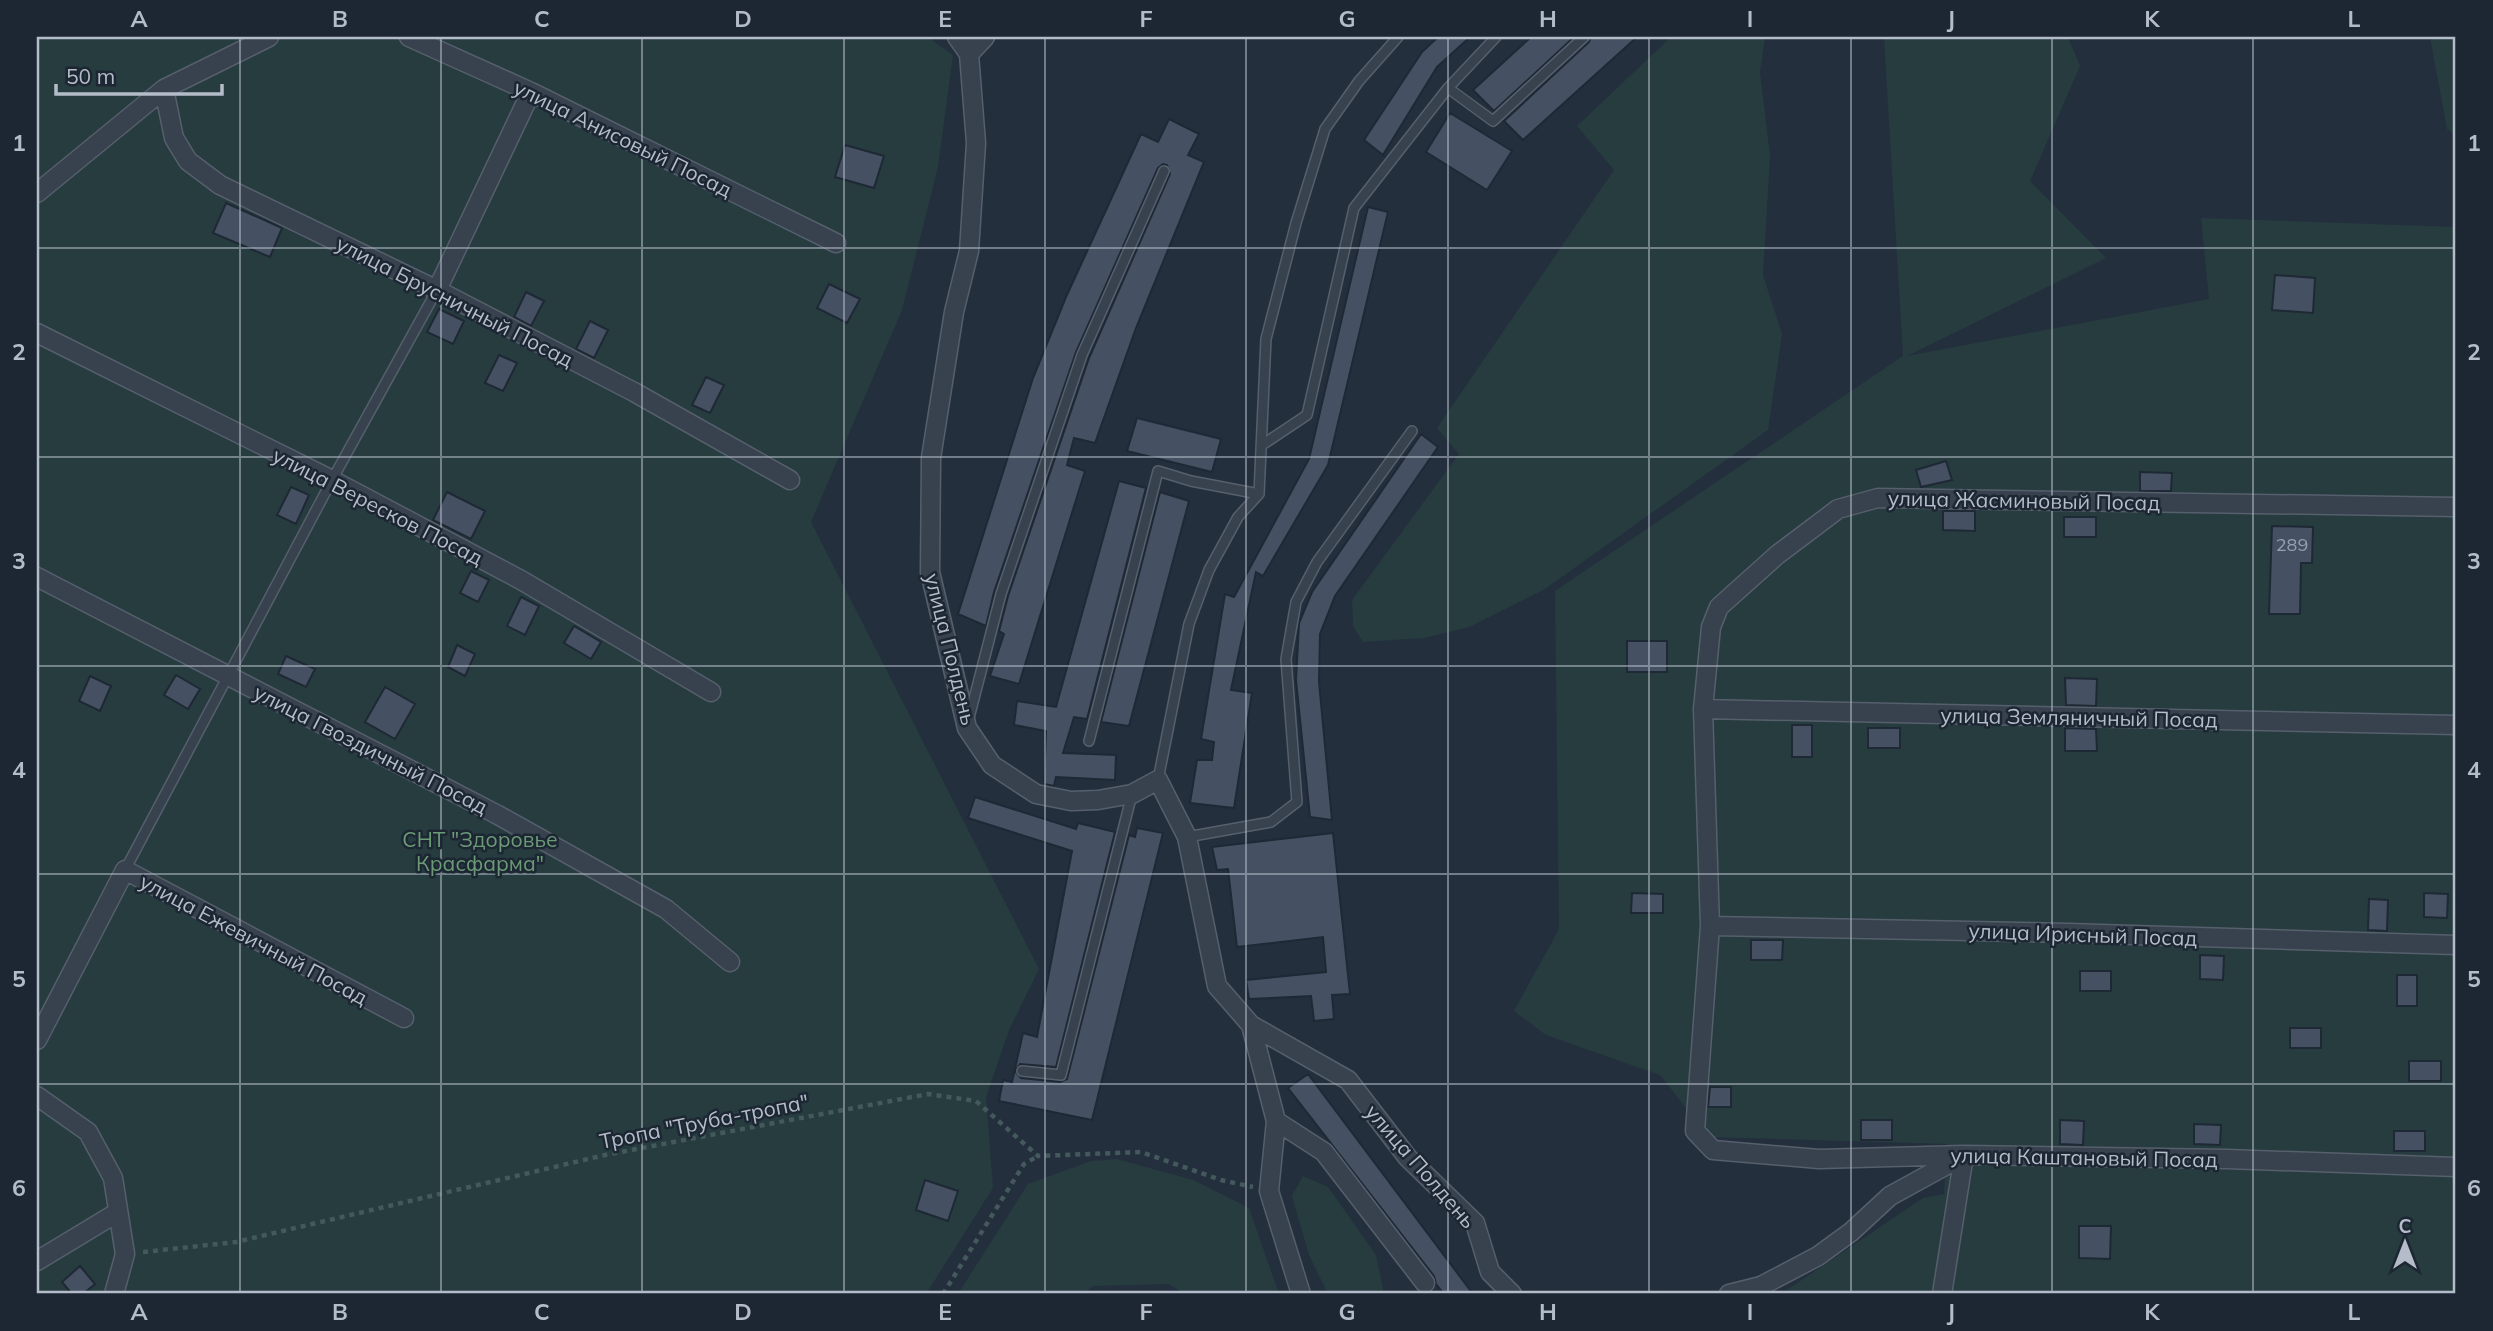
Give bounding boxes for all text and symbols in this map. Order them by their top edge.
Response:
text: A [130,4,148,33]
text: B [332,4,348,33]
text: C [534,4,550,33]
text: D [734,4,752,33]
text: E [938,4,952,33]
text: F [1139,4,1153,33]
text: G [1338,4,1356,33]
text: H [1539,4,1557,33]
text: I [1747,4,1753,33]
text: J [1947,4,1955,33]
text: K [2144,4,2161,33]
text: L [2348,4,2361,33]
scale bar [56,52,222,96]
text: 50 m [66,63,115,89]
street label: улица Анисовый Посад [510,74,737,202]
text: 1 [12,128,26,157]
text: 1 [2467,128,2481,157]
street label: улица Брусничный Посад [332,230,578,372]
text: 2 [12,337,26,366]
text: 2 [2467,337,2481,366]
street label: улица Вересков Посад [268,442,488,571]
street label: улица Жасминовый Посад [1888,485,2161,515]
house number: 289 [2276,533,2308,556]
text: 3 [12,546,26,575]
text: 3 [2467,546,2481,575]
street label: улица Полдень [920,570,982,728]
street label: улица Гвоздичный Посад [250,679,493,820]
street label: улица Земляничный Посад [1940,702,2218,732]
text: 4 [12,755,26,784]
text: 4 [2467,755,2481,784]
park label: СНТ "Здоровье Красфарма" [402,826,558,876]
street label: улица Ежевичный Посад [136,868,373,1010]
street label: улица Ирисный Посад [1968,917,2198,951]
text: 5 [12,964,26,993]
text: 5 [2467,964,2481,993]
street label: Тропа "Труба-тропа" [597,1088,811,1154]
street label: улица Полдень [1360,1099,1482,1233]
street label: улица Каштановый Посад [1950,1142,2218,1172]
text: 6 [12,1173,26,1202]
text: 6 [2467,1173,2481,1202]
north arrow [2370,1208,2440,1278]
text: С [2398,1214,2412,1238]
text: A [130,1297,148,1326]
text: B [332,1297,348,1326]
text: C [534,1297,550,1326]
text: D [734,1297,752,1326]
text: E [938,1297,952,1326]
text: F [1139,1297,1153,1326]
text: G [1338,1297,1356,1326]
text: H [1539,1297,1557,1326]
text: I [1747,1297,1753,1326]
text: J [1947,1297,1955,1326]
text: K [2144,1297,2161,1326]
text: L [2348,1297,2361,1326]

